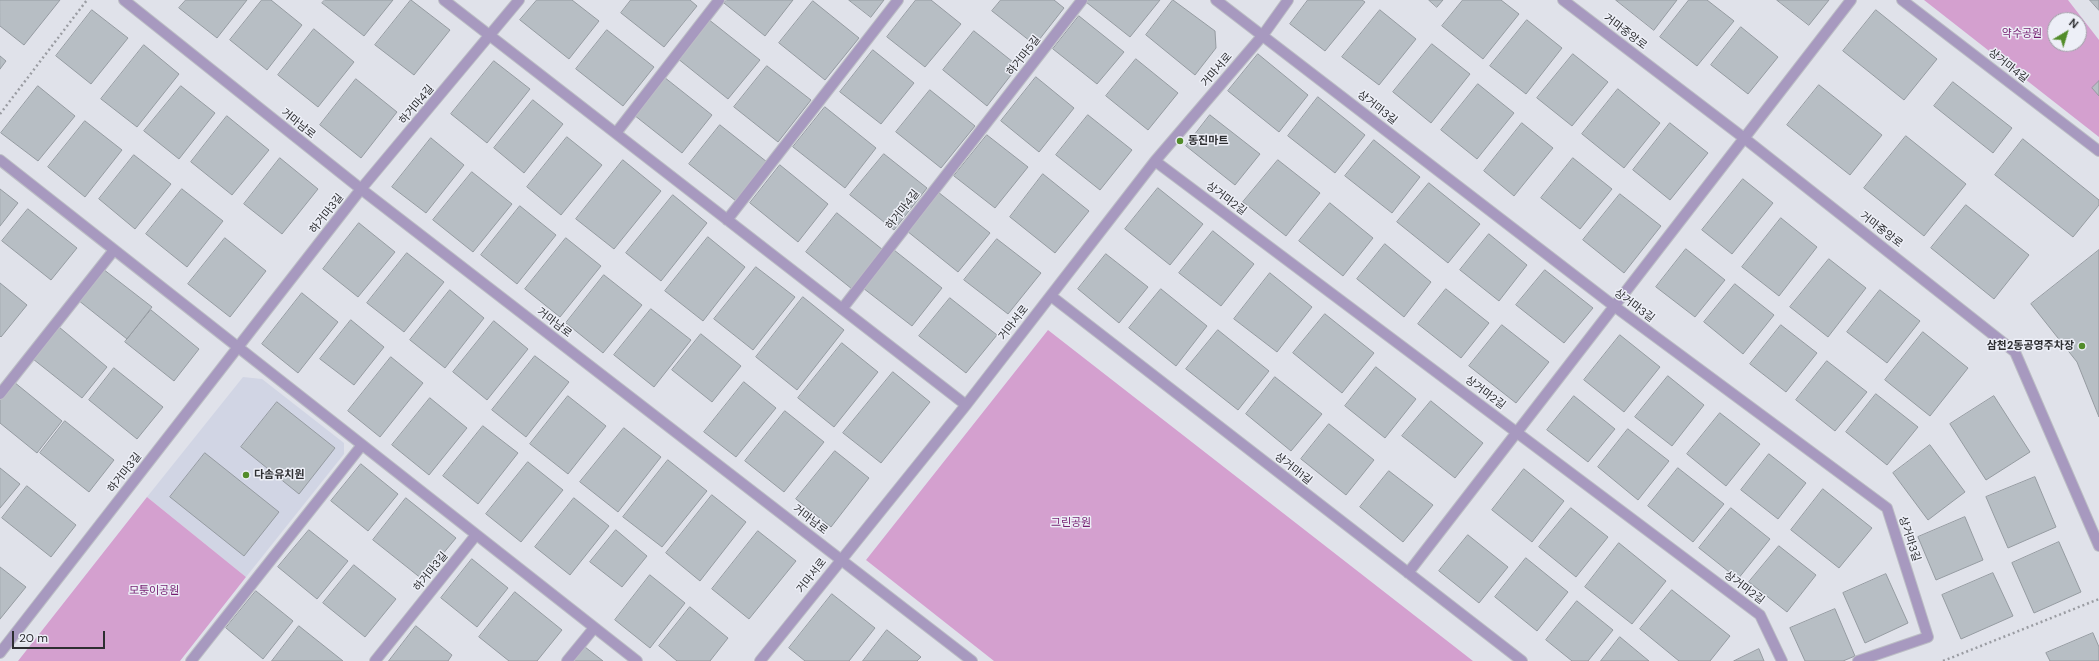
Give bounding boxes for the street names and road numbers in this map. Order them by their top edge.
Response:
street label: 거마중앙로 [1601,12,1649,52]
street label: 하거마5길 [1004,33,1044,79]
street label: 상거마4길 [1985,46,2031,86]
street label: 거마서로 [1199,50,1235,90]
street label: 하거마4길 [397,83,437,127]
street label: 상거마3길 [1354,88,1400,128]
street label: 거마남로 [278,106,318,142]
street label: 상거마2길 [1203,180,1249,218]
street label: 하거마4길 [883,187,923,233]
street label: 하거마3길 [307,191,347,237]
street label: 거마중앙로 [1857,209,1905,251]
street label: 상거마3길 [1611,287,1657,325]
street label: 거마서로 [996,303,1032,343]
street label: 거마남로 [534,305,574,341]
street label: 상거마2길 [1462,374,1508,412]
street label: 하거마3길 [105,450,145,496]
street label: 상거마1길 [1272,450,1314,488]
street label: 거마남로 [790,502,830,538]
street label: 상거마3길 [1895,515,1923,563]
street label: 하거마3길 [411,550,451,594]
street label: 거마서로 [794,556,830,596]
street label: 상거마2길 [1721,569,1767,607]

